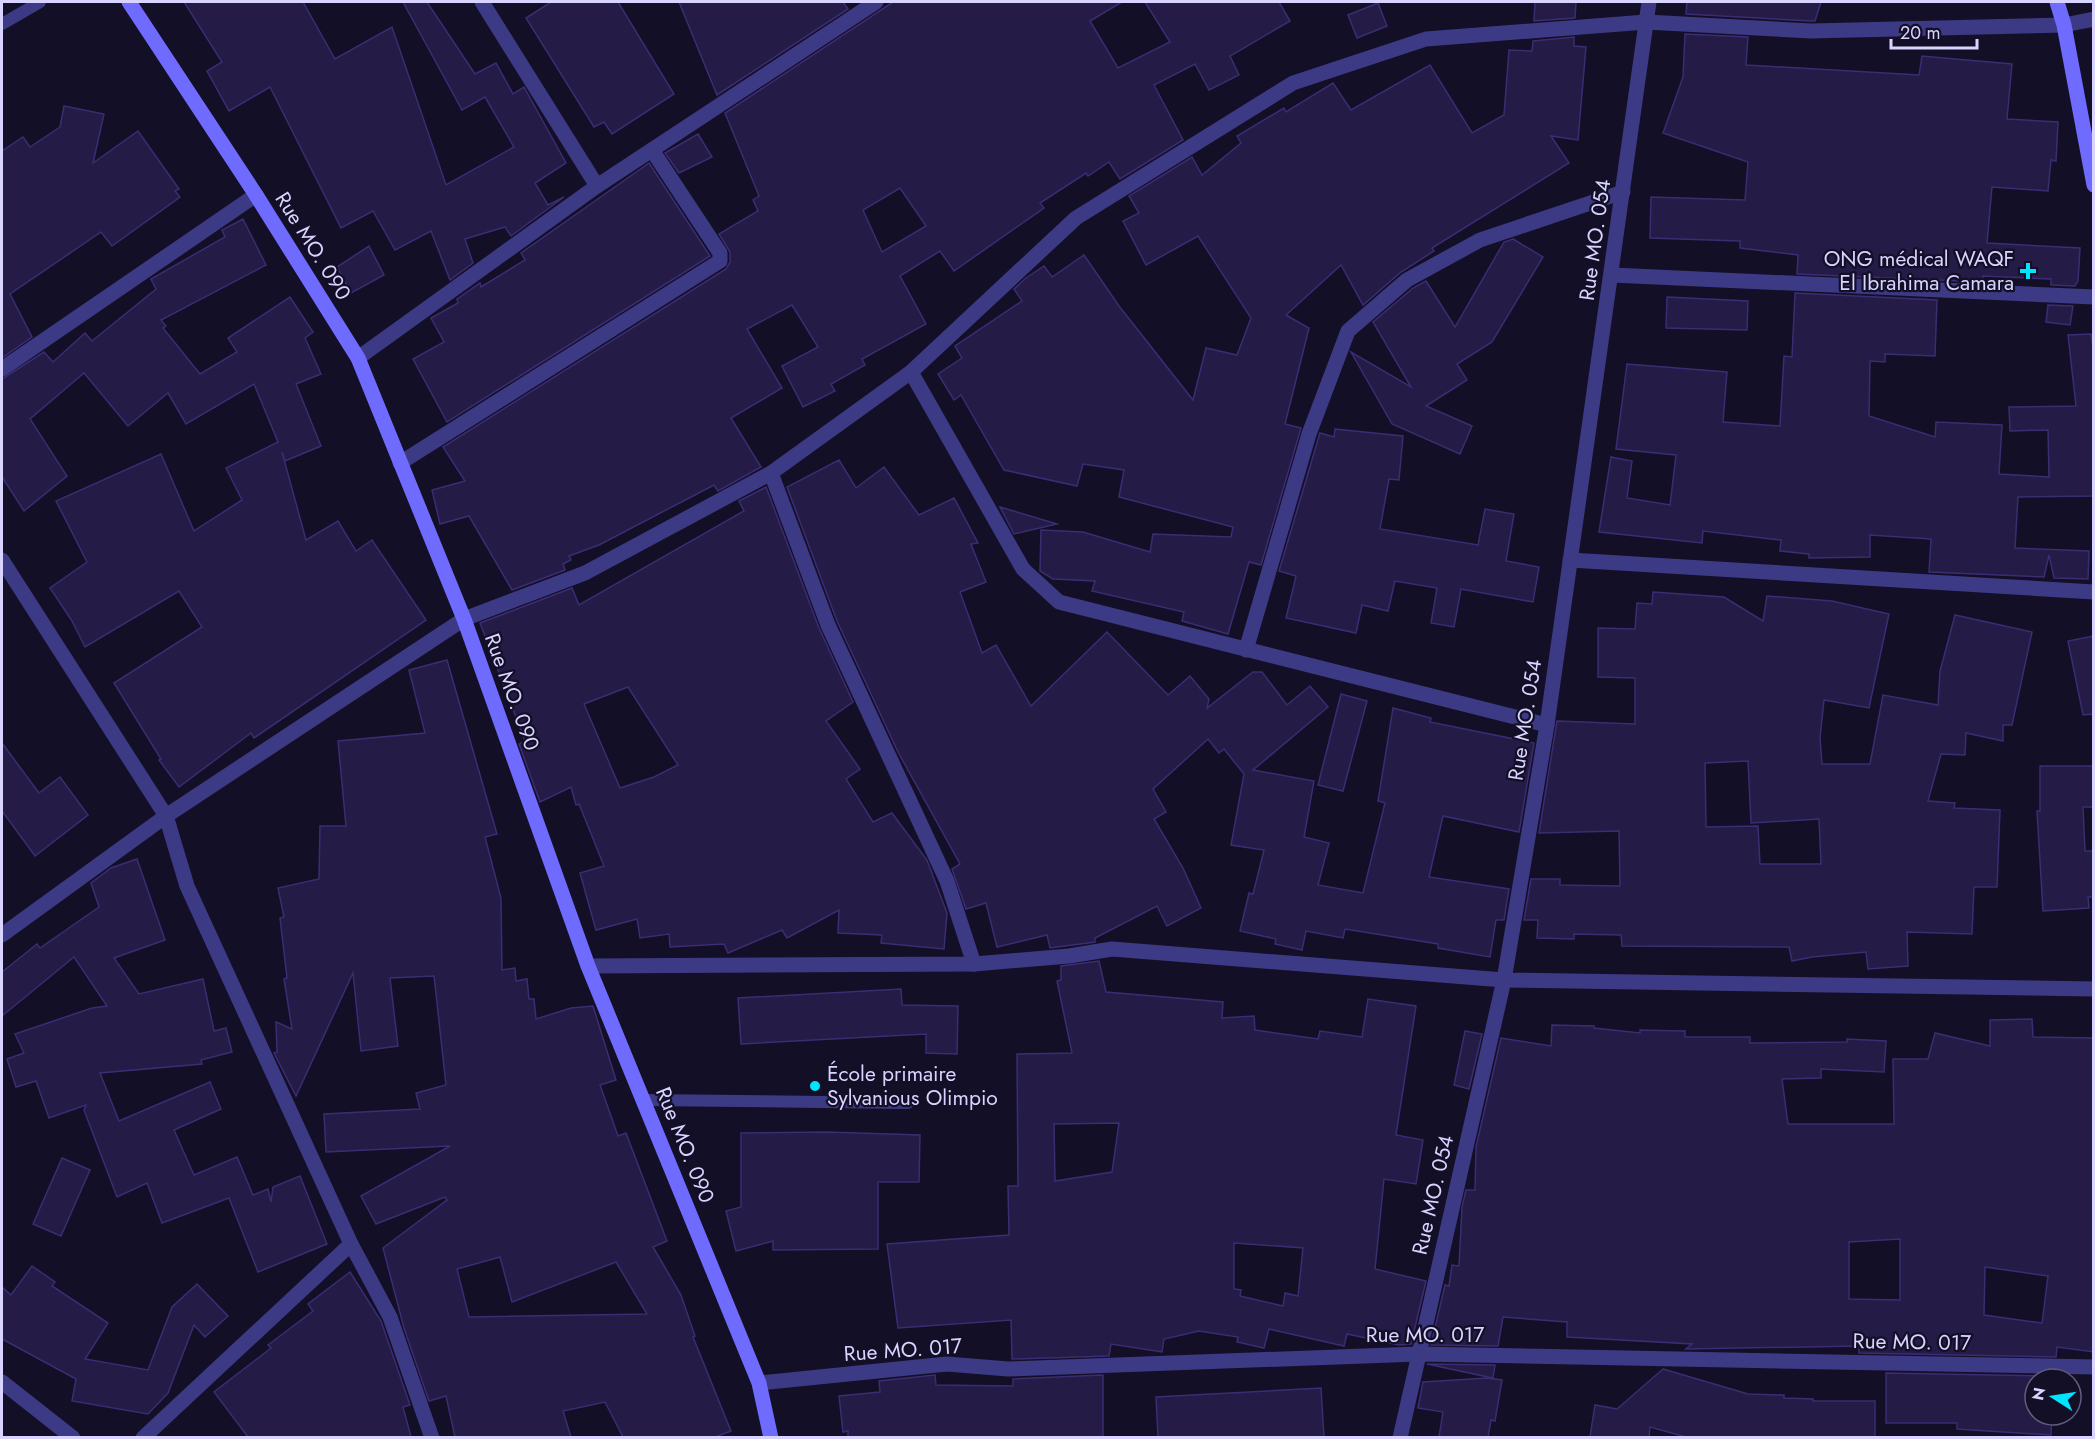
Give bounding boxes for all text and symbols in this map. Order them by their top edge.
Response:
scale bar [1891,12,1976,50]
text: 20 m [1900,20,1940,46]
street label: Rue MO. 054 [1572,177,1618,303]
street label: Rue MO. 090 [268,186,358,306]
place label: ONG médical WAQF El Ibrahima Camara [1824,244,2014,298]
marker: ONG médical WAQF El Ibrahima Camara [2019,262,2037,280]
street label: Rue MO. 090 [477,629,547,755]
street label: Rue MO. 054 [1501,657,1549,783]
place label: École primaire Sylvanious Olimpio [827,1059,998,1113]
marker: École primaire Sylvanious Olimpio [808,1079,822,1093]
street label: Rue MO. 090 [648,1082,722,1208]
street label: Rue MO. 054 [1405,1132,1461,1258]
street label: Rue MO. 017 [1366,1320,1484,1350]
street label: Rue MO. 017 [1852,1326,1972,1358]
street label: Rue MO. 017 [843,1331,963,1369]
north arrow [2023,1367,2083,1427]
text: N [2026,1385,2051,1403]

